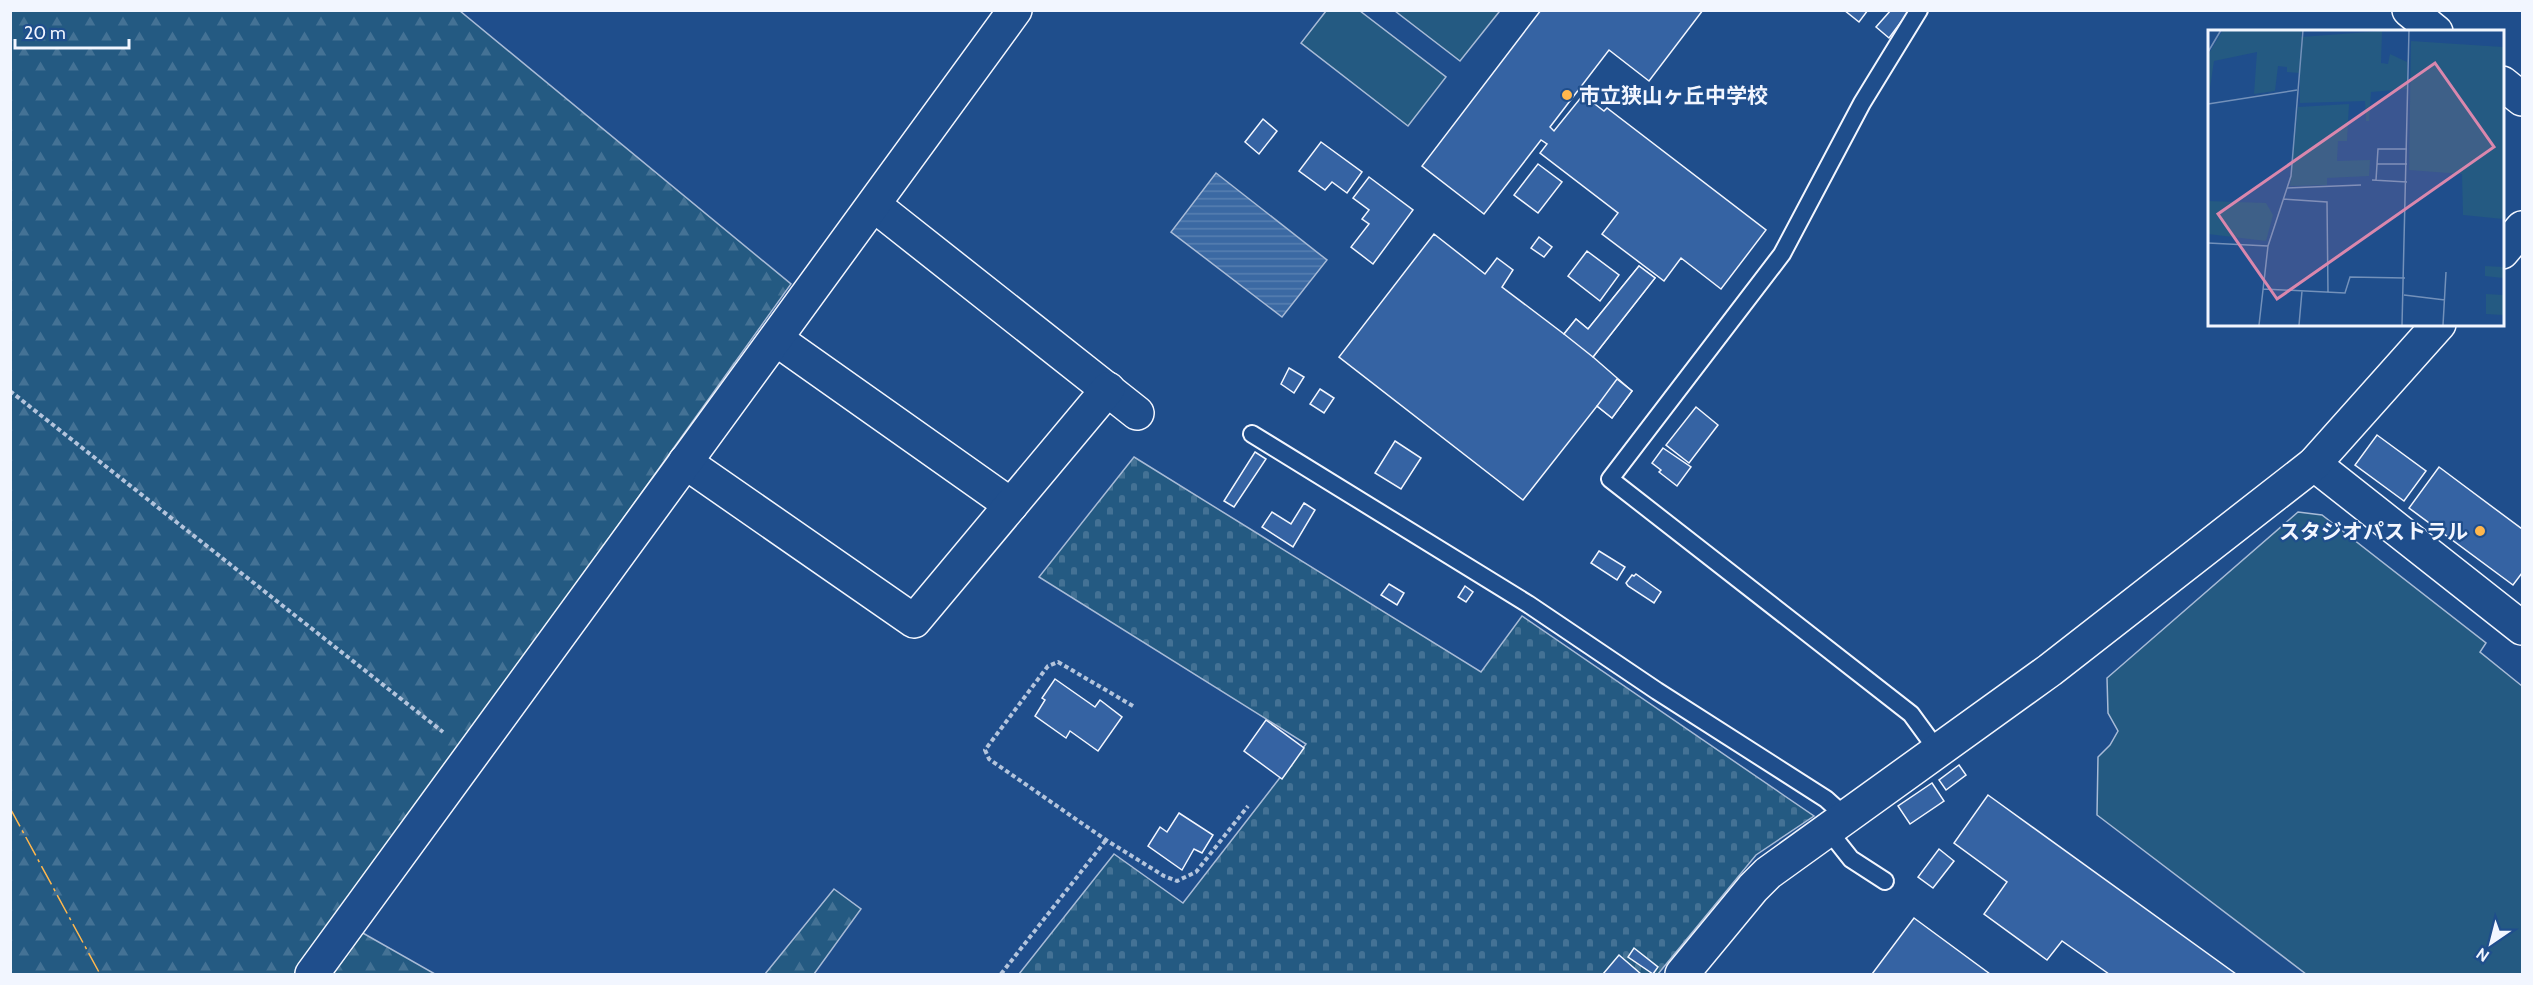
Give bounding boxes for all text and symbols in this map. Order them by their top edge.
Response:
scale bar [15,12,129,50]
text: 20 m [24,22,66,44]
inset map [2208,30,2503,326]
place label: 市立狭山ヶ丘中学校 [1579,83,1768,108]
marker: 市立狭山ヶ丘中学校 [1560,88,1574,102]
place label: スタジオパストラル [2279,519,2468,544]
marker: スタジオパストラル [2473,524,2487,538]
north arrow [2461,913,2521,973]
text: N [2473,944,2493,966]

